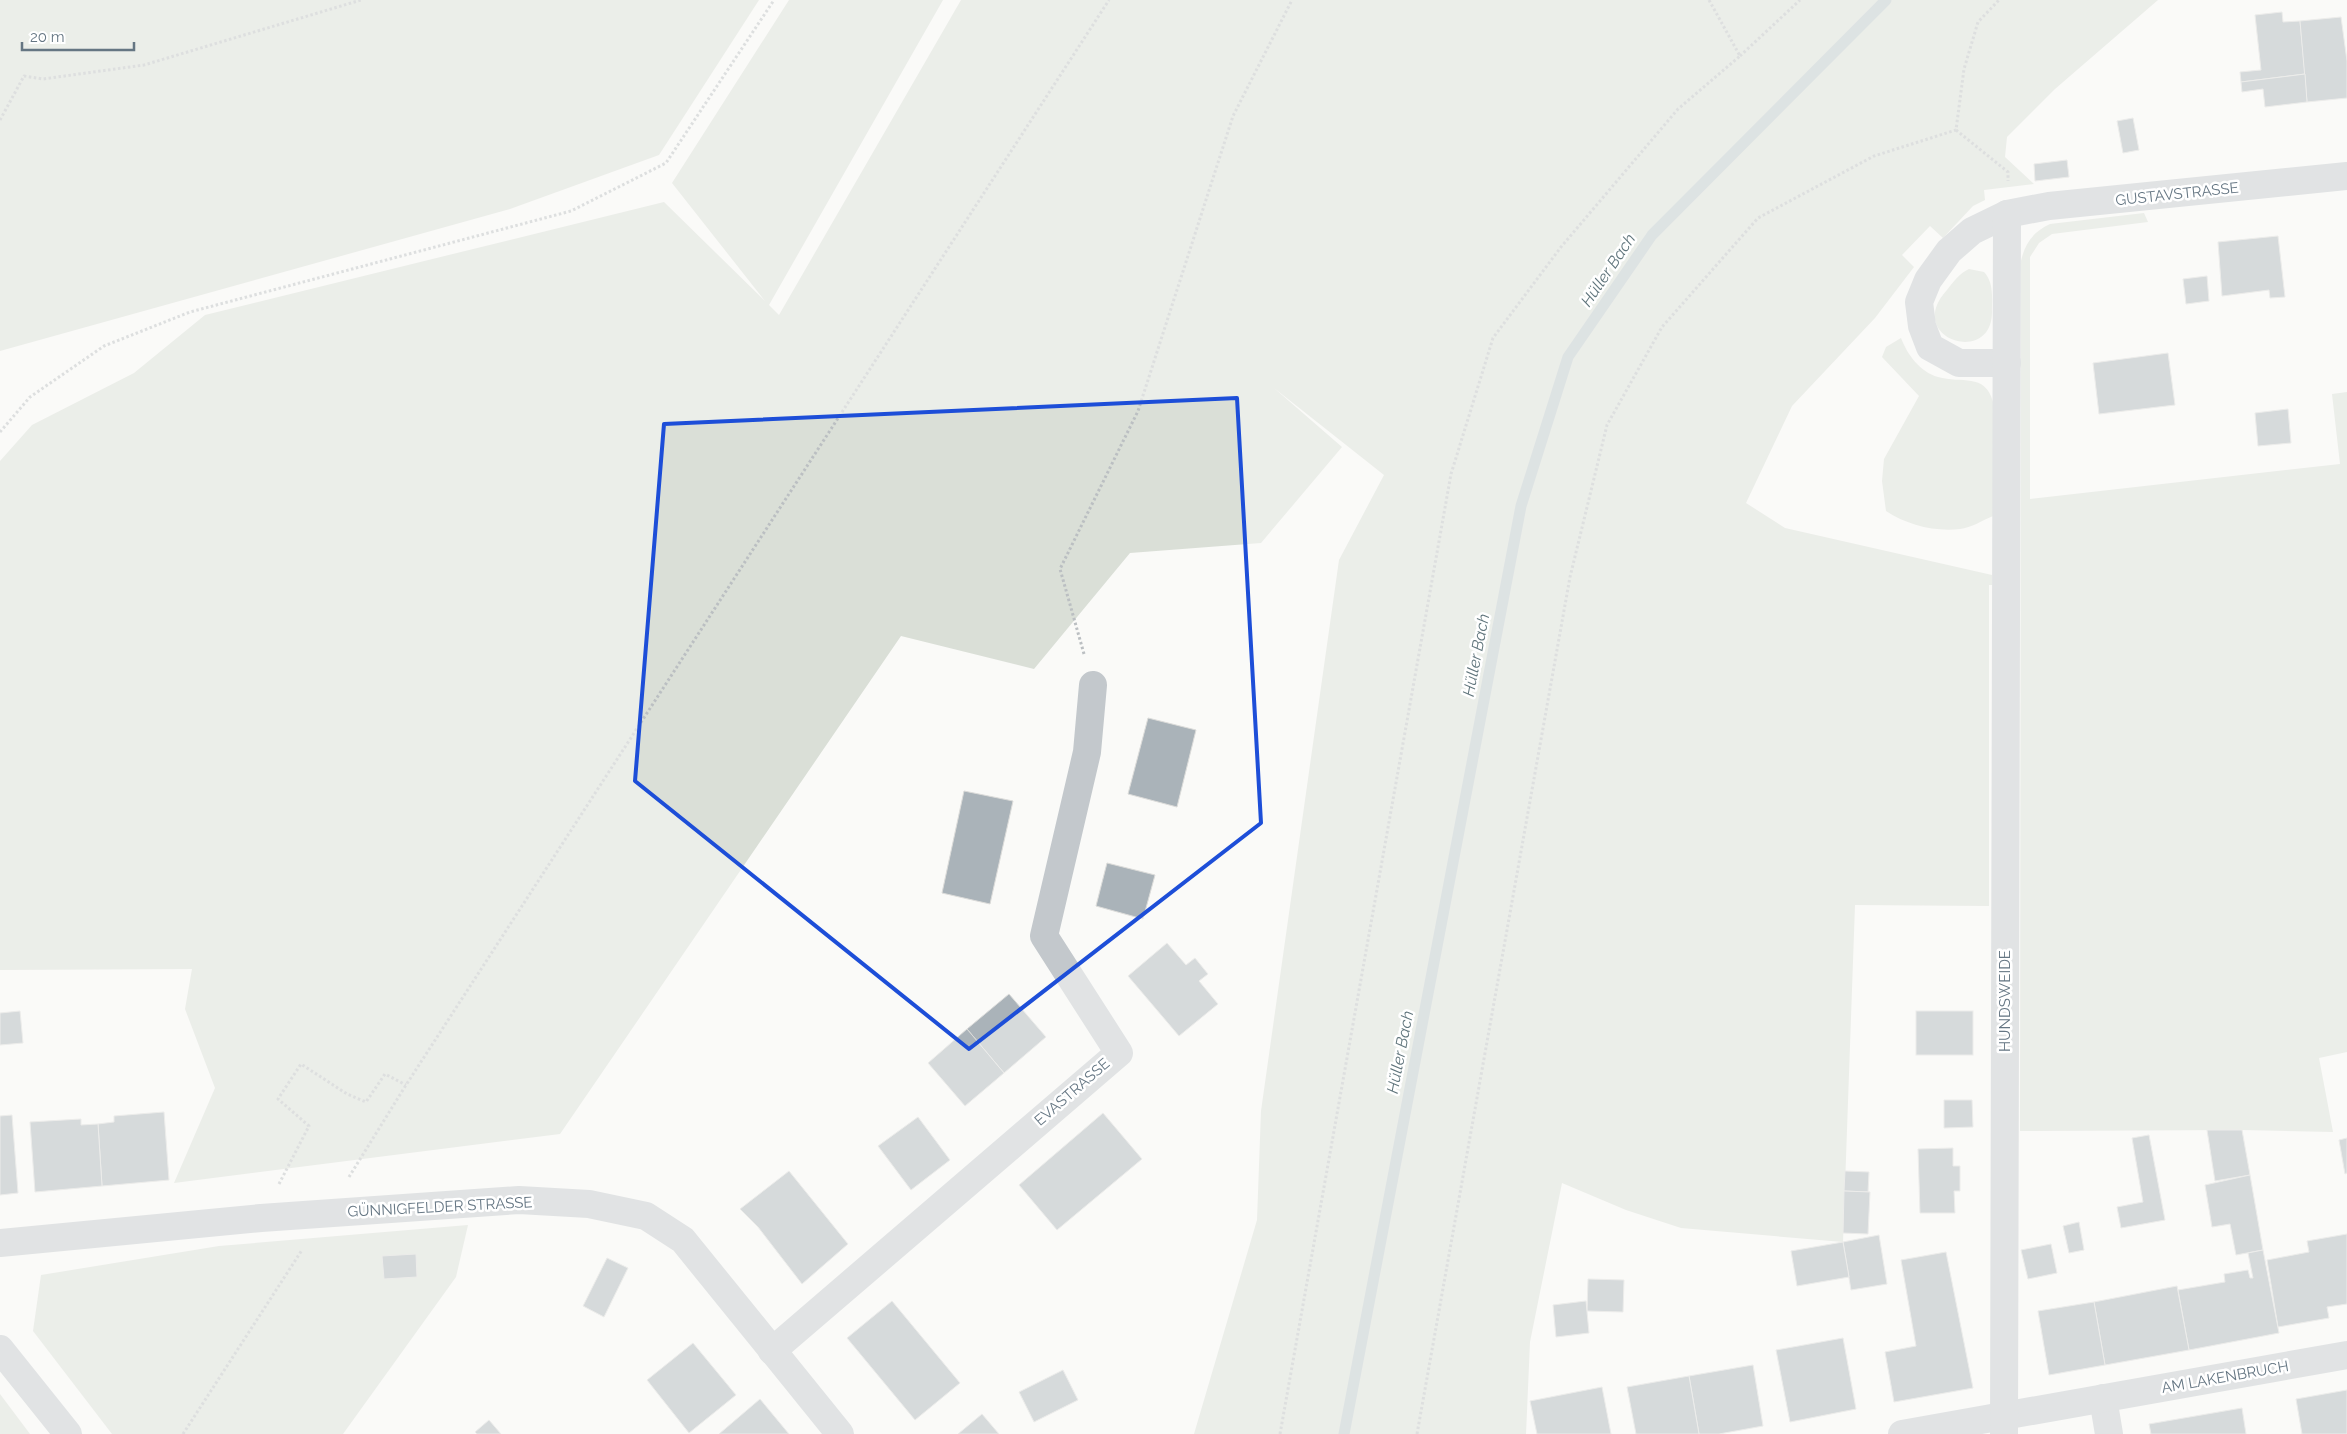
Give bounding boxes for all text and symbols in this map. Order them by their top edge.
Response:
scale bar [22,20,135,52]
text: 20 m [30,28,65,46]
street label: GUSTAVSTRASSE [2115,179,2239,209]
water label: Hüller Bach [1577,230,1639,310]
water label: Hüller Bach [1459,612,1493,698]
street label: HUNDSWEIDE [1996,950,2014,1052]
water label: Hüller Bach [1383,1009,1417,1095]
street label: EVASTRASSE [1031,1054,1113,1130]
street label: GÜNNIGFELDER STRASSE [347,1192,533,1221]
street label: AM LAKENBRUCH [2160,1357,2290,1397]

